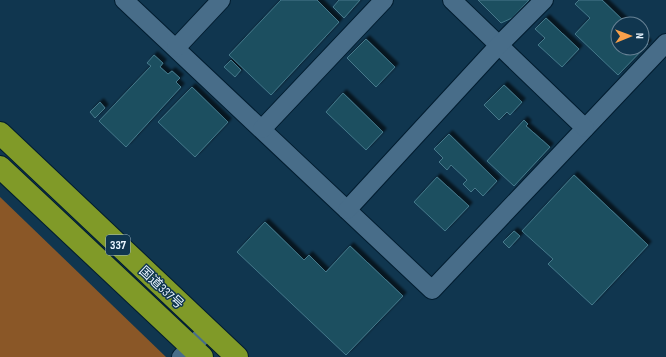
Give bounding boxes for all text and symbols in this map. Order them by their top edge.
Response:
north arrow [610,16,650,56]
text: N [633,33,646,39]
road number: 337 [106,235,130,255]
street label: 国道337号 [136,263,187,312]

